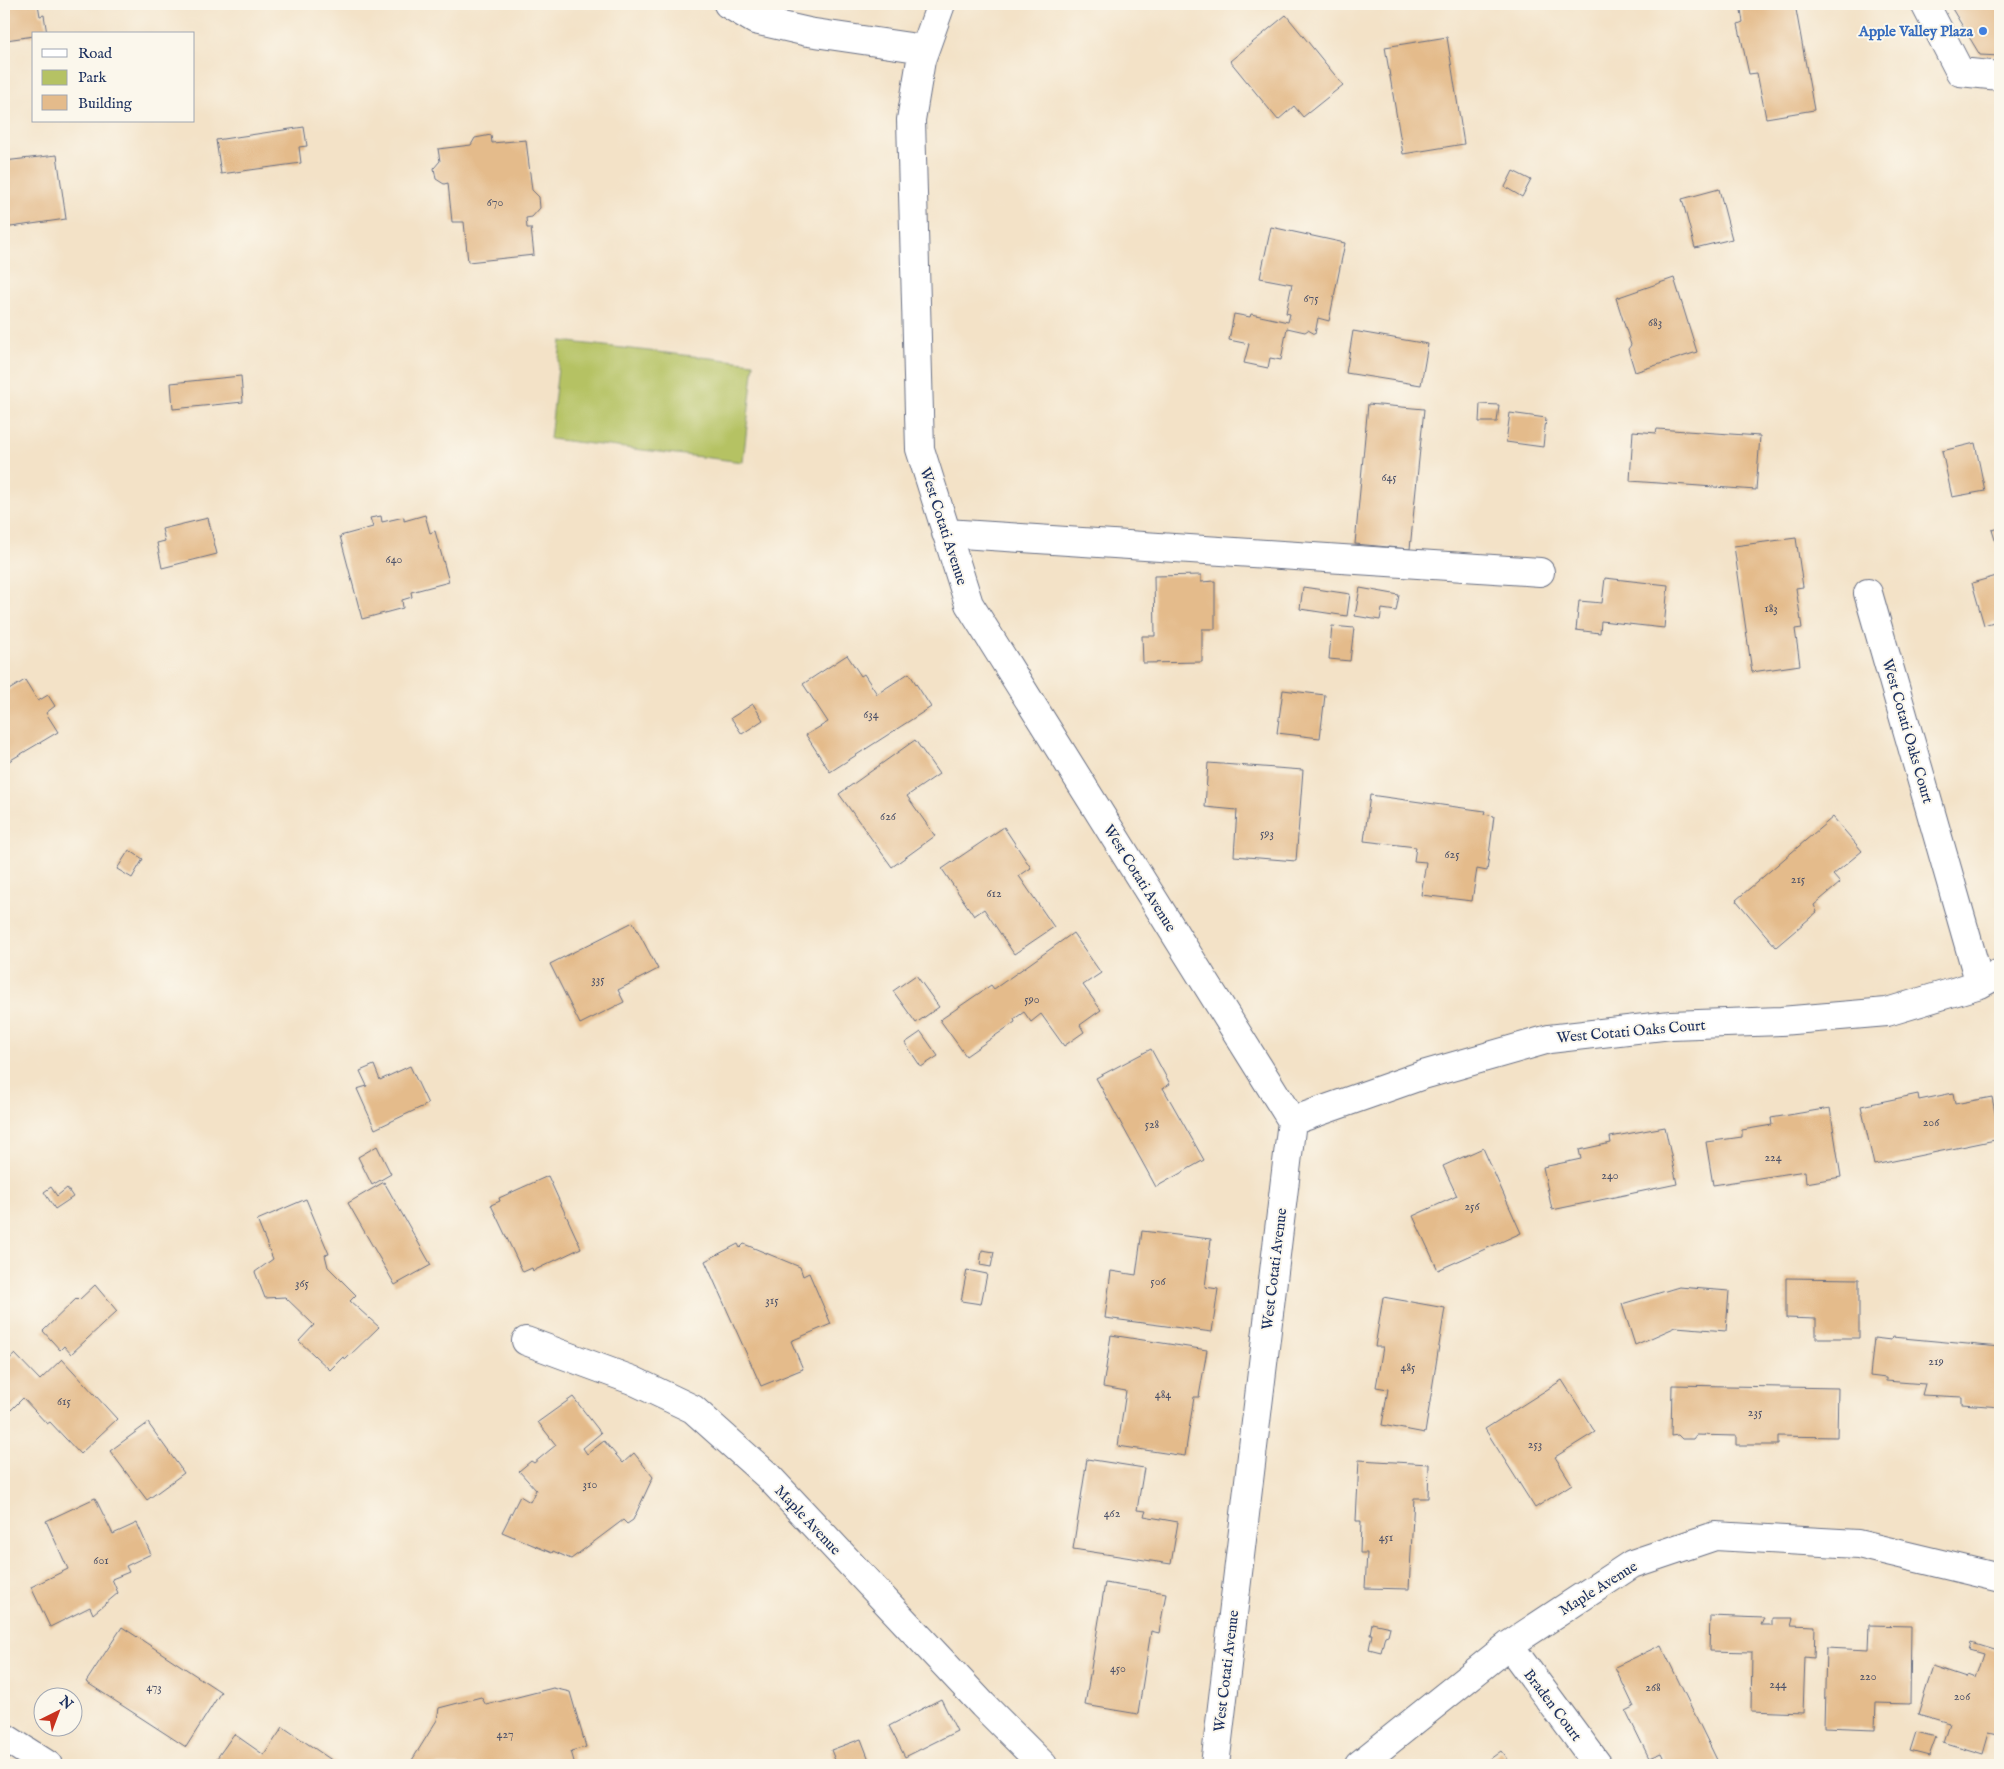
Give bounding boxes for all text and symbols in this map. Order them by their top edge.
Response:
place label: Apple Valley Plaza [1858,22,1974,41]
marker: Apple Valley Plaza [1977,25,1989,37]
legend [32,32,195,122]
text: Road [78,44,113,63]
text: Park [78,68,108,87]
text: Building [78,94,133,113]
house number: 670 [487,195,503,210]
house number: 675 [1303,291,1319,306]
house number: 683 [1648,315,1662,330]
street label: West Cotati Avenue [916,465,972,588]
house number: 645 [1381,470,1397,485]
house number: 640 [386,552,403,567]
house number: 183 [1764,601,1778,616]
street label: West Cotati Oaks Court [1878,657,1937,806]
house number: 634 [863,707,879,722]
house number: 626 [880,809,897,824]
street label: West Cotati Avenue [1099,821,1180,935]
house number: 593 [1260,826,1274,841]
house number: 625 [1444,847,1460,862]
house number: 215 [1791,872,1806,887]
house number: 612 [986,886,1002,901]
house number: 335 [591,972,605,987]
house number: 590 [1024,992,1040,1007]
street label: West Cotati Oaks Court [1556,1016,1706,1047]
house number: 206 [1923,1115,1940,1130]
house number: 528 [1145,1117,1160,1132]
house number: 224 [1764,1150,1782,1165]
house number: 240 [1601,1168,1619,1183]
house number: 256 [1465,1199,1480,1214]
street label: West Cotati Avenue [1258,1207,1291,1331]
house number: 506 [1150,1274,1167,1289]
house number: 365 [295,1276,310,1291]
house number: 315 [765,1293,779,1308]
house number: 219 [1928,1354,1944,1369]
house number: 485 [1401,1360,1416,1375]
house number: 484 [1155,1387,1171,1402]
house number: 615 [57,1394,72,1409]
house number: 235 [1748,1405,1763,1420]
house number: 253 [1528,1437,1542,1452]
house number: 310 [583,1477,597,1492]
street label: Maple Avenue [770,1481,845,1559]
house number: 462 [1104,1506,1121,1521]
house number: 451 [1379,1530,1393,1545]
house number: 601 [93,1553,109,1568]
street label: Maple Avenue [1556,1557,1641,1620]
street label: West Cotati Avenue [1210,1609,1243,1733]
house number: 450 [1110,1661,1126,1676]
street label: Braden Court [1519,1666,1586,1745]
house number: 220 [1859,1669,1877,1684]
house number: 244 [1769,1677,1787,1692]
house number: 473 [146,1680,162,1695]
house number: 268 [1645,1680,1661,1695]
north arrow [32,1686,82,1736]
house number: 206 [1954,1689,1971,1704]
text: N [55,1692,77,1714]
house number: 427 [497,1727,514,1742]

